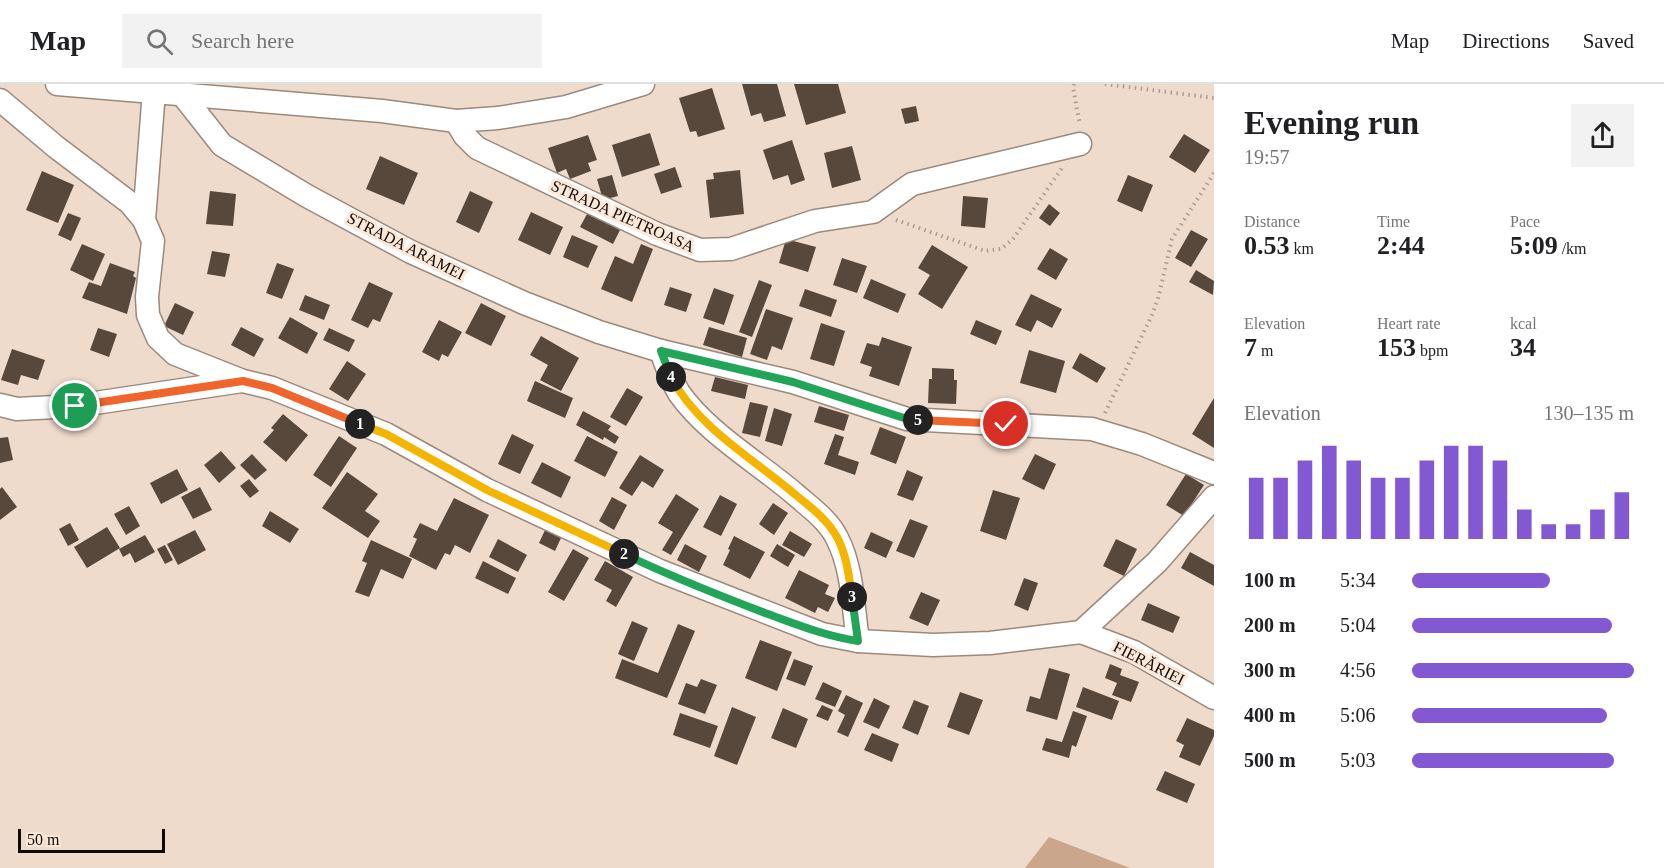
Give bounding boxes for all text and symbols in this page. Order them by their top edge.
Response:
search box [122,14,542,68]
text: Map [30,25,86,56]
icon: search [143,25,176,58]
text: Search here [191,28,294,53]
text: Map [1391,29,1429,53]
text: Directions [1462,29,1550,53]
text: Saved [1583,29,1634,53]
button: share [1571,104,1634,167]
text: Evening run [1244,105,1419,141]
text: 19:57 [1244,146,1290,168]
street label: STRADA PIETROASA [549,177,698,255]
street label: STRADA ARAMEI [345,209,467,283]
text: Distance [1244,213,1300,230]
text: Time [1377,213,1410,230]
text: Pace [1510,213,1540,230]
text: 0.53 [1244,231,1290,260]
text: 2:44 [1377,231,1425,260]
text: 5:09 [1510,231,1558,260]
text: km [1290,240,1314,257]
text: /km [1558,240,1587,257]
text: Elevation [1244,315,1305,332]
text: Heart rate [1377,315,1441,332]
text: kcal [1510,315,1537,332]
text: 7 [1244,333,1257,362]
text: 153 [1377,333,1416,362]
text: 34 [1510,333,1536,362]
text: m [1257,342,1273,359]
text: bpm [1416,342,1448,359]
pin: 4 [656,362,686,392]
text: 4 [667,368,675,385]
pin [49,380,100,431]
icon: arrive [58,389,91,422]
pin [980,398,1031,449]
text: Elevation [1244,402,1321,424]
text: 130–135 m [1543,402,1634,424]
pin: 5 [903,405,933,435]
icon: check [989,407,1022,440]
pin: 1 [345,409,375,439]
text: 5 [914,411,922,428]
text: 1 [356,415,364,432]
pin: 2 [609,539,639,569]
text: 2 [620,545,628,562]
text: 100 m [1244,569,1296,591]
text: 5:34 [1340,569,1376,591]
pin: 3 [837,582,867,612]
text: 3 [848,588,856,605]
text: 200 m [1244,614,1296,636]
text: 5:04 [1340,614,1376,636]
street label: FIERĂRIEI [1111,637,1188,688]
text: 300 m [1244,659,1296,681]
text: 4:56 [1340,659,1376,681]
text: 400 m [1244,704,1296,726]
text: 5:06 [1340,704,1376,726]
text: 500 m [1244,749,1296,771]
text: 5:03 [1340,749,1376,771]
scale bar [18,826,165,854]
text: 50 m [27,831,59,848]

